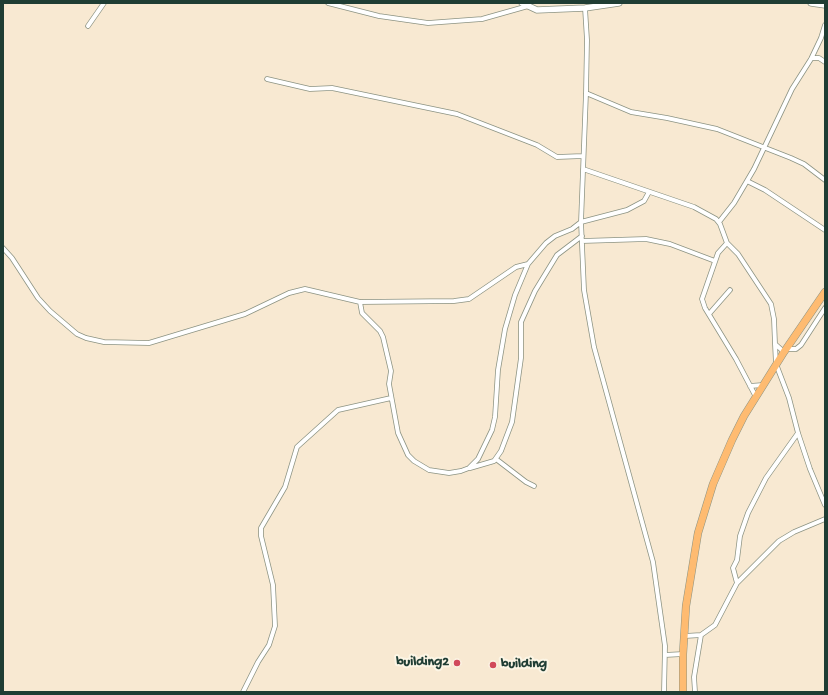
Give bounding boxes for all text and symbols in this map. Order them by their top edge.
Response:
place label: building2 [396,655,449,671]
place label: building [501,657,547,673]
marker: building2 [452,658,462,668]
marker: building [488,660,498,670]

